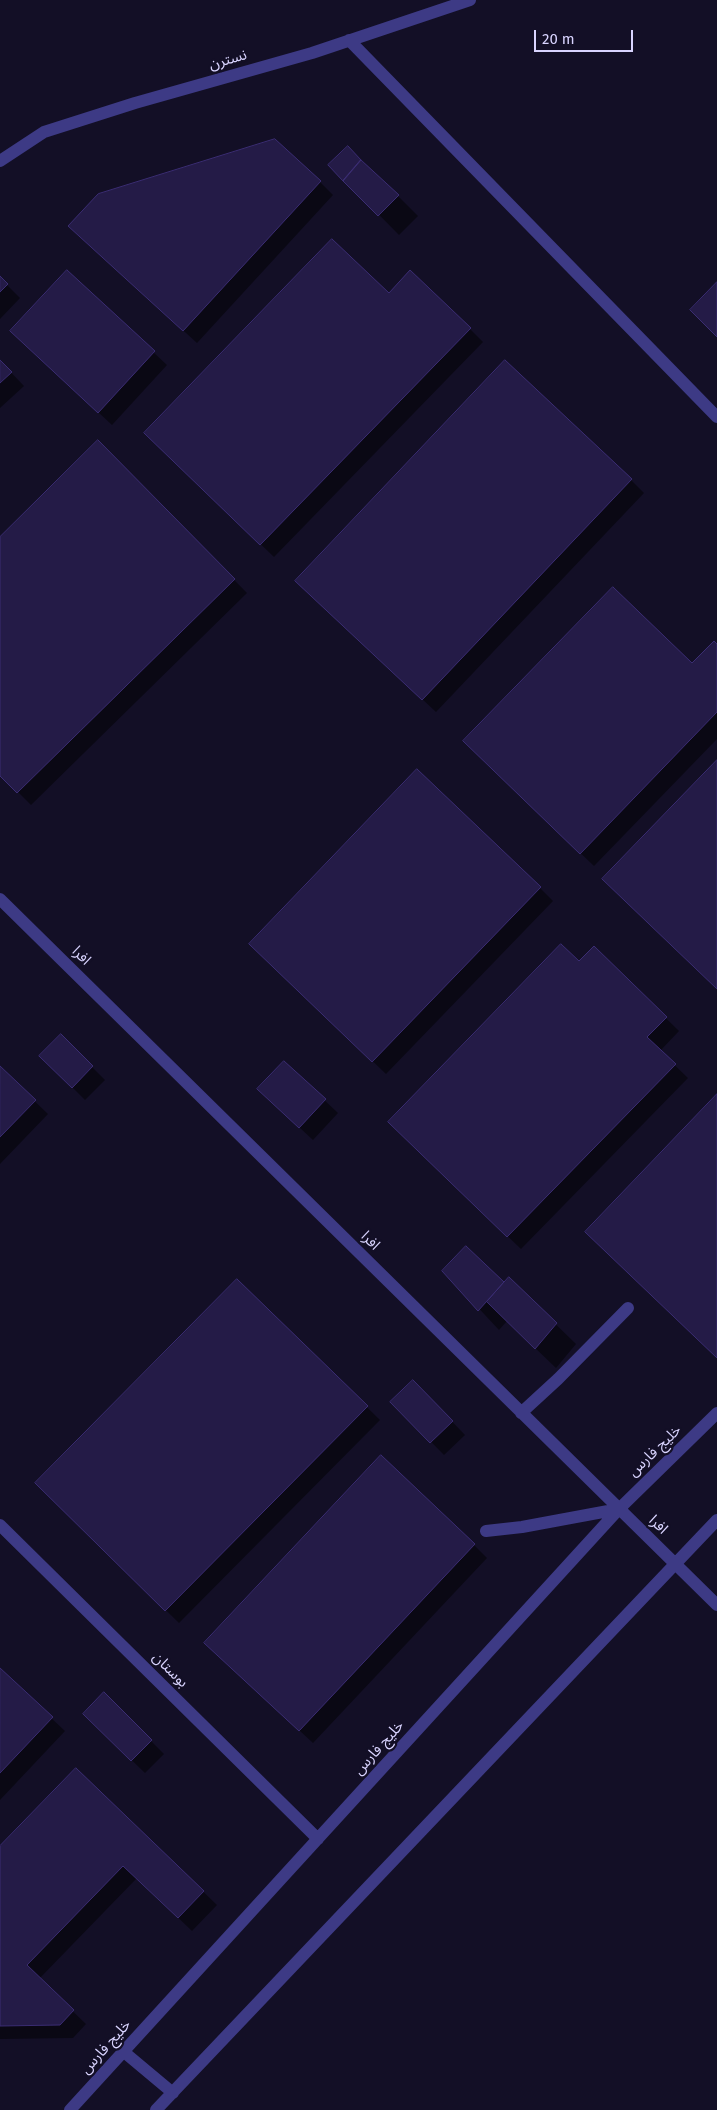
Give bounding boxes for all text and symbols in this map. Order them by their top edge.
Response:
scale bar [537,20,636,52]
text: 20 m [542,30,575,48]
street label: نسترن [207,46,249,74]
street label: افرا [68,943,94,969]
street label: افرا [357,1228,383,1254]
street label: خلیج فارس [625,1421,685,1481]
street label: افرا [645,1512,671,1538]
street label: بوستان [148,1648,192,1692]
street label: خلیج فارس [350,1717,408,1779]
street label: خلیج فارس [77,2016,135,2078]

